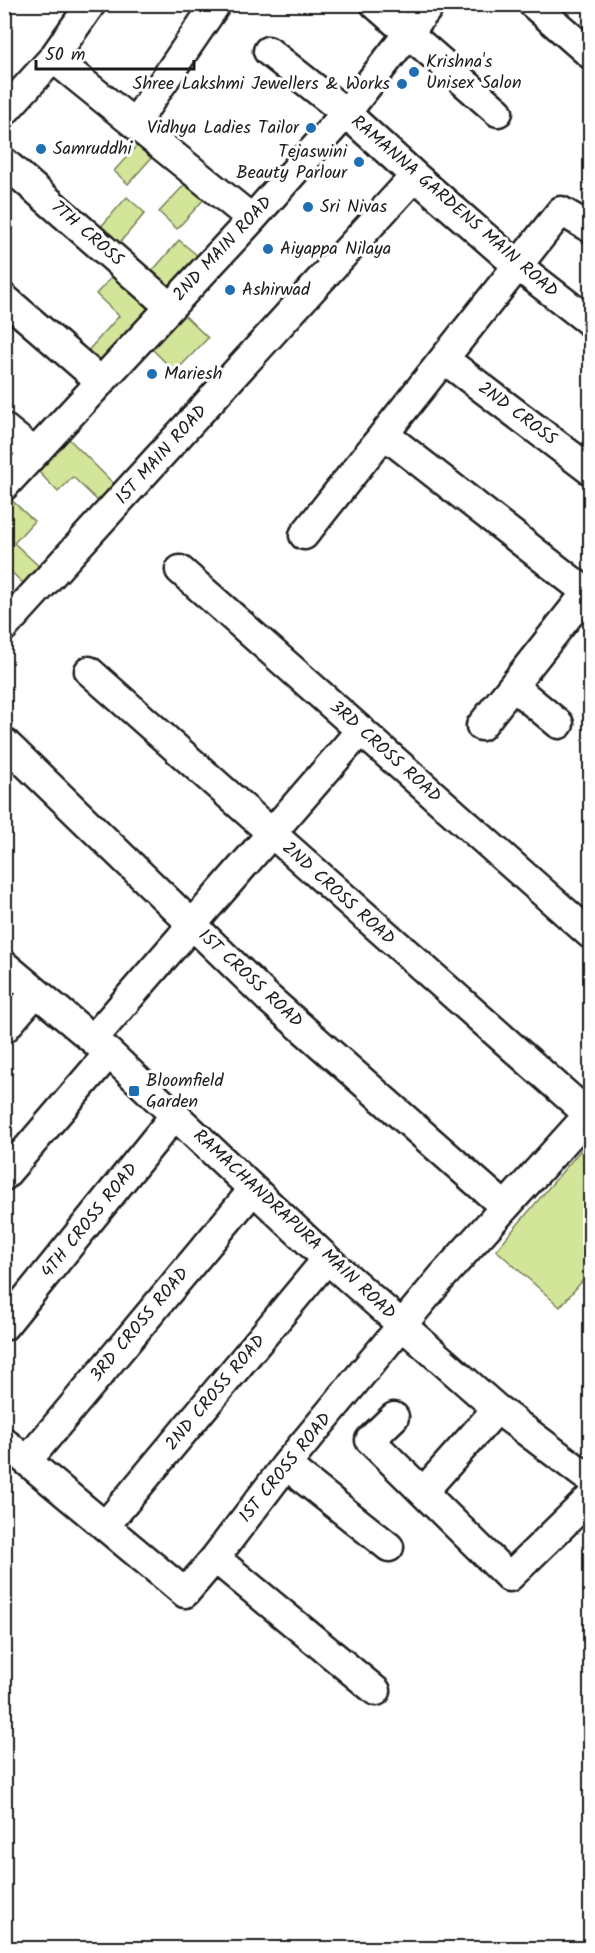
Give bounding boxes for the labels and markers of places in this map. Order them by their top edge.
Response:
place label: Krishna's Unisex Salon [426,48,521,98]
marker: Krishna's Unisex Salon [407,65,421,79]
place label: Shree Lakshmi Jewellers & Works [133,70,390,99]
marker: Shree Lakshmi Jewellers & Works [395,77,409,91]
place label: Vidhya Ladies Tailor [147,114,300,143]
marker: Vidhya Ladies Tailor [304,121,318,135]
place label: Samruddhi [53,135,133,164]
place label: Tejaswini Beauty Parlour [236,138,348,188]
marker: Samruddhi [34,142,48,156]
marker: Tejaswini Beauty Parlour [352,155,366,169]
place label: Sri Nivas [320,193,388,222]
marker: Sri Nivas [301,200,315,214]
place label: Aiyappa Nilaya [280,235,391,264]
marker: Aiyappa Nilaya [261,242,275,256]
place label: Ashirwad [242,276,311,305]
marker: Ashirwad [223,283,237,297]
place label: Mariesh [164,360,222,389]
marker: Mariesh [145,367,159,381]
place label: Bloomfield Garden [146,1067,225,1117]
marker: Bloomfield Garden [127,1084,141,1098]

